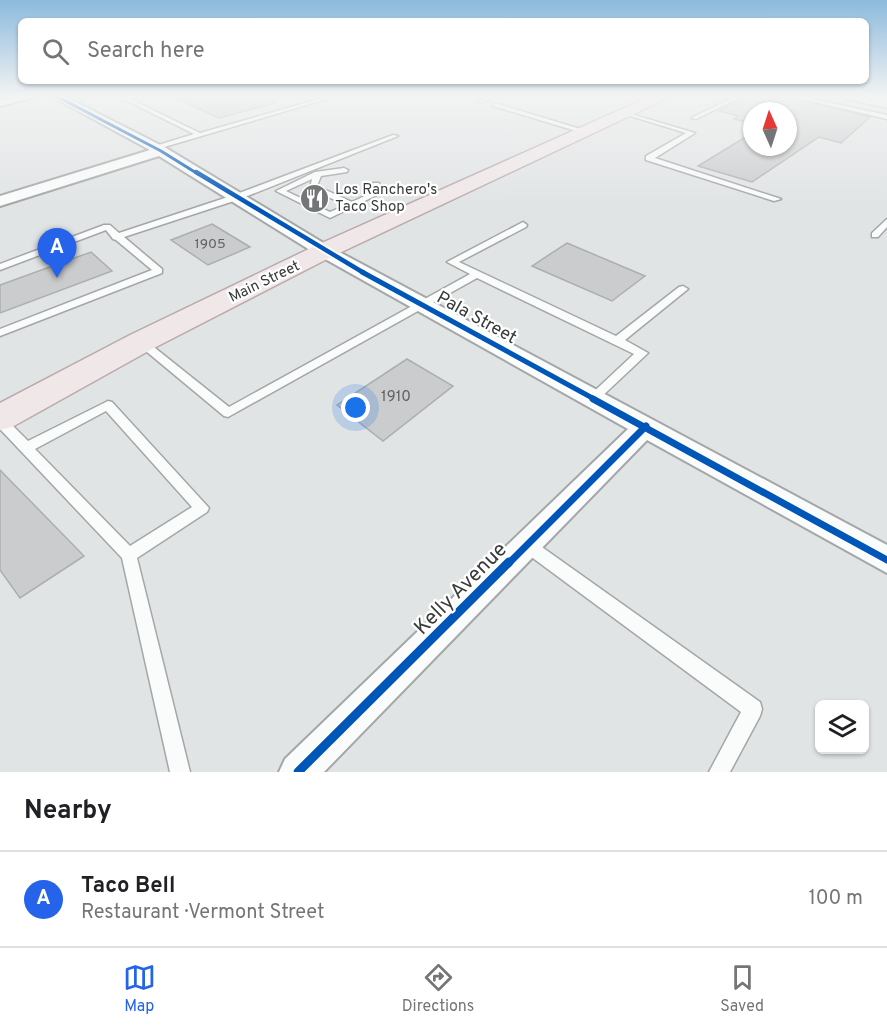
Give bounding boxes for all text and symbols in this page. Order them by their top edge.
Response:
search box [18,18,869,84]
icon: search [39,35,72,68]
text: Search here [87,38,205,65]
north arrow [743,102,797,156]
place label: Los Ranchero's Taco Shop [335,181,437,217]
restaurant icon: Los Ranchero's Taco Shop [298,182,330,214]
pin: A [38,228,76,278]
house number: 1905 [194,236,226,253]
street label: Main Street [226,257,303,308]
street label: Pala Street [432,287,521,350]
house number: 1910 [381,388,411,407]
your location [341,393,370,422]
street label: Kelly Avenue [409,537,513,641]
map controls [815,700,869,754]
button: layers [815,700,869,754]
text: Nearby [24,795,112,828]
text: Taco Bell [81,873,175,900]
text: A [36,886,51,912]
text: 100 m [808,886,863,912]
text: Restaurant · Vermont Street [81,900,324,926]
tab: Map [123,961,156,1017]
tab: Directions [402,961,474,1017]
tab: Saved [720,961,764,1017]

